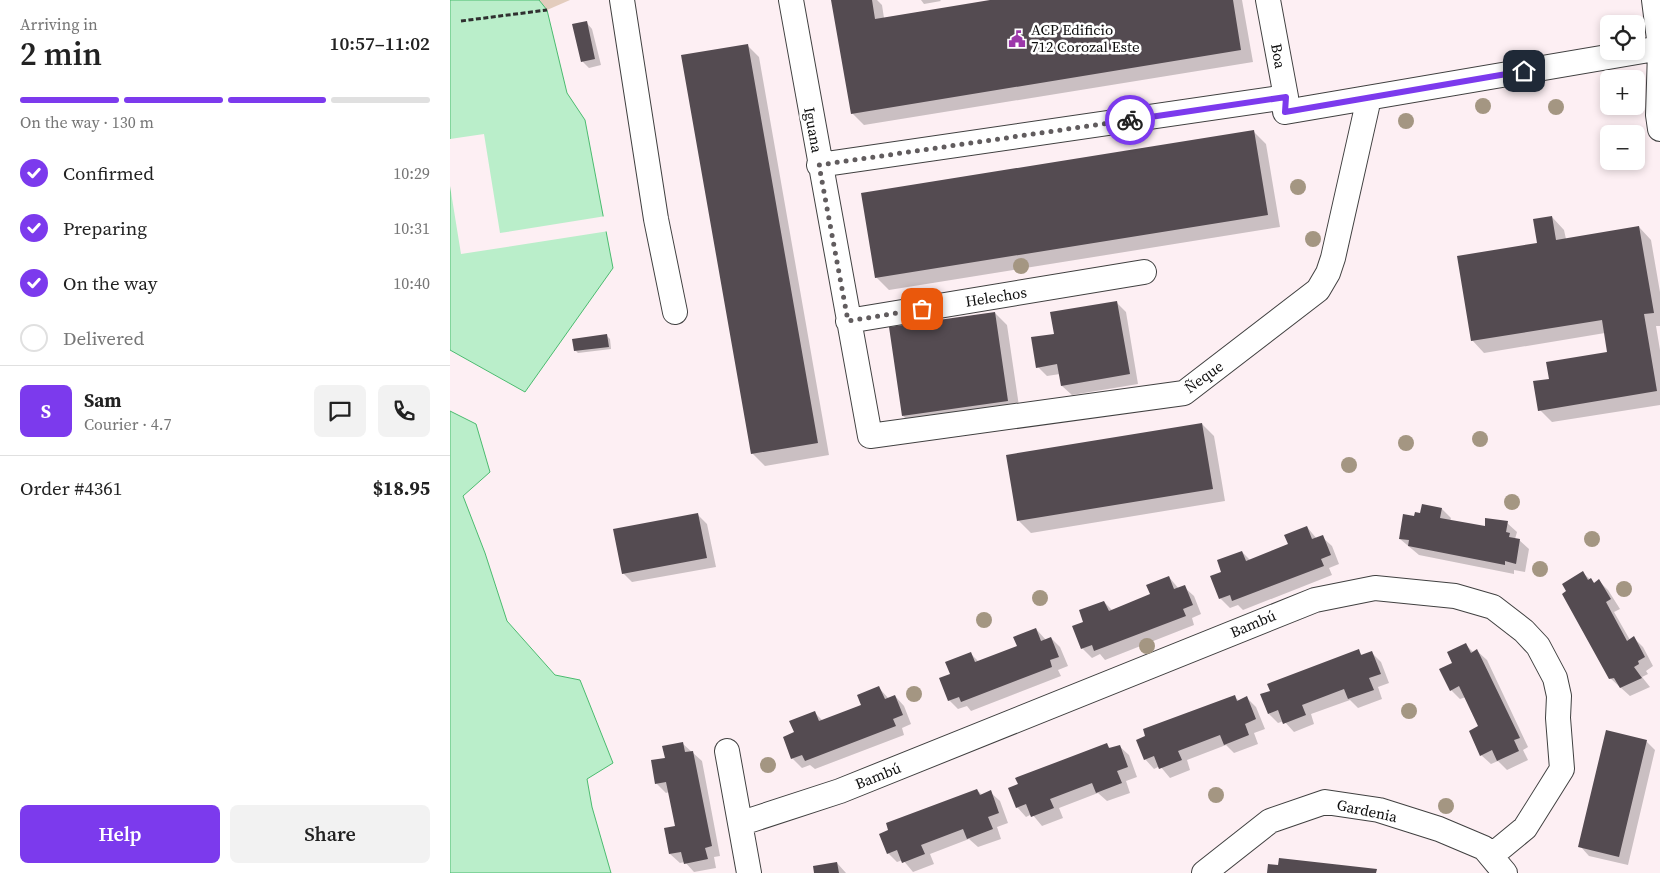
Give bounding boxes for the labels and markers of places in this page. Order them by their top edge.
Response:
place label: ACP Edificio 712 Corozal Este [1031,19,1140,57]
public building icon: ACP Edificio 712 Corozal Este [1007,29,1027,49]
pin [1503,50,1545,92]
pin [901,288,943,330]

